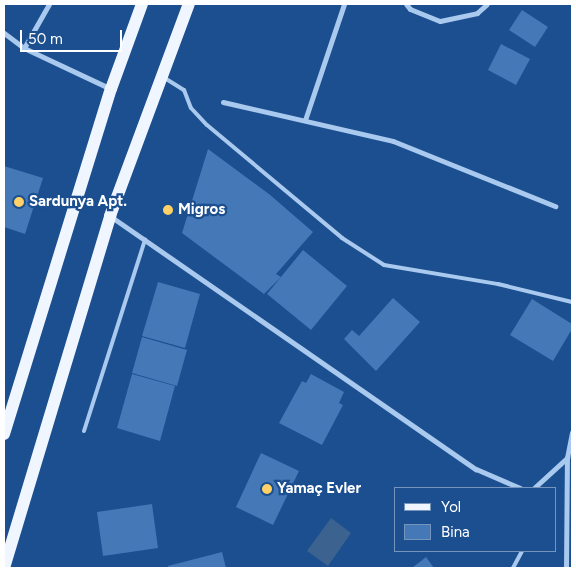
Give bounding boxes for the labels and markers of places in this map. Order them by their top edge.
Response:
place label: Sardunya Apt. [29,193,127,211]
marker: Sardunya Apt. [13,196,25,208]
place label: Migros [178,201,225,219]
marker: Migros [162,204,174,216]
place label: Yamaç Evler [277,480,361,498]
marker: Yamaç Evler [261,483,273,495]

